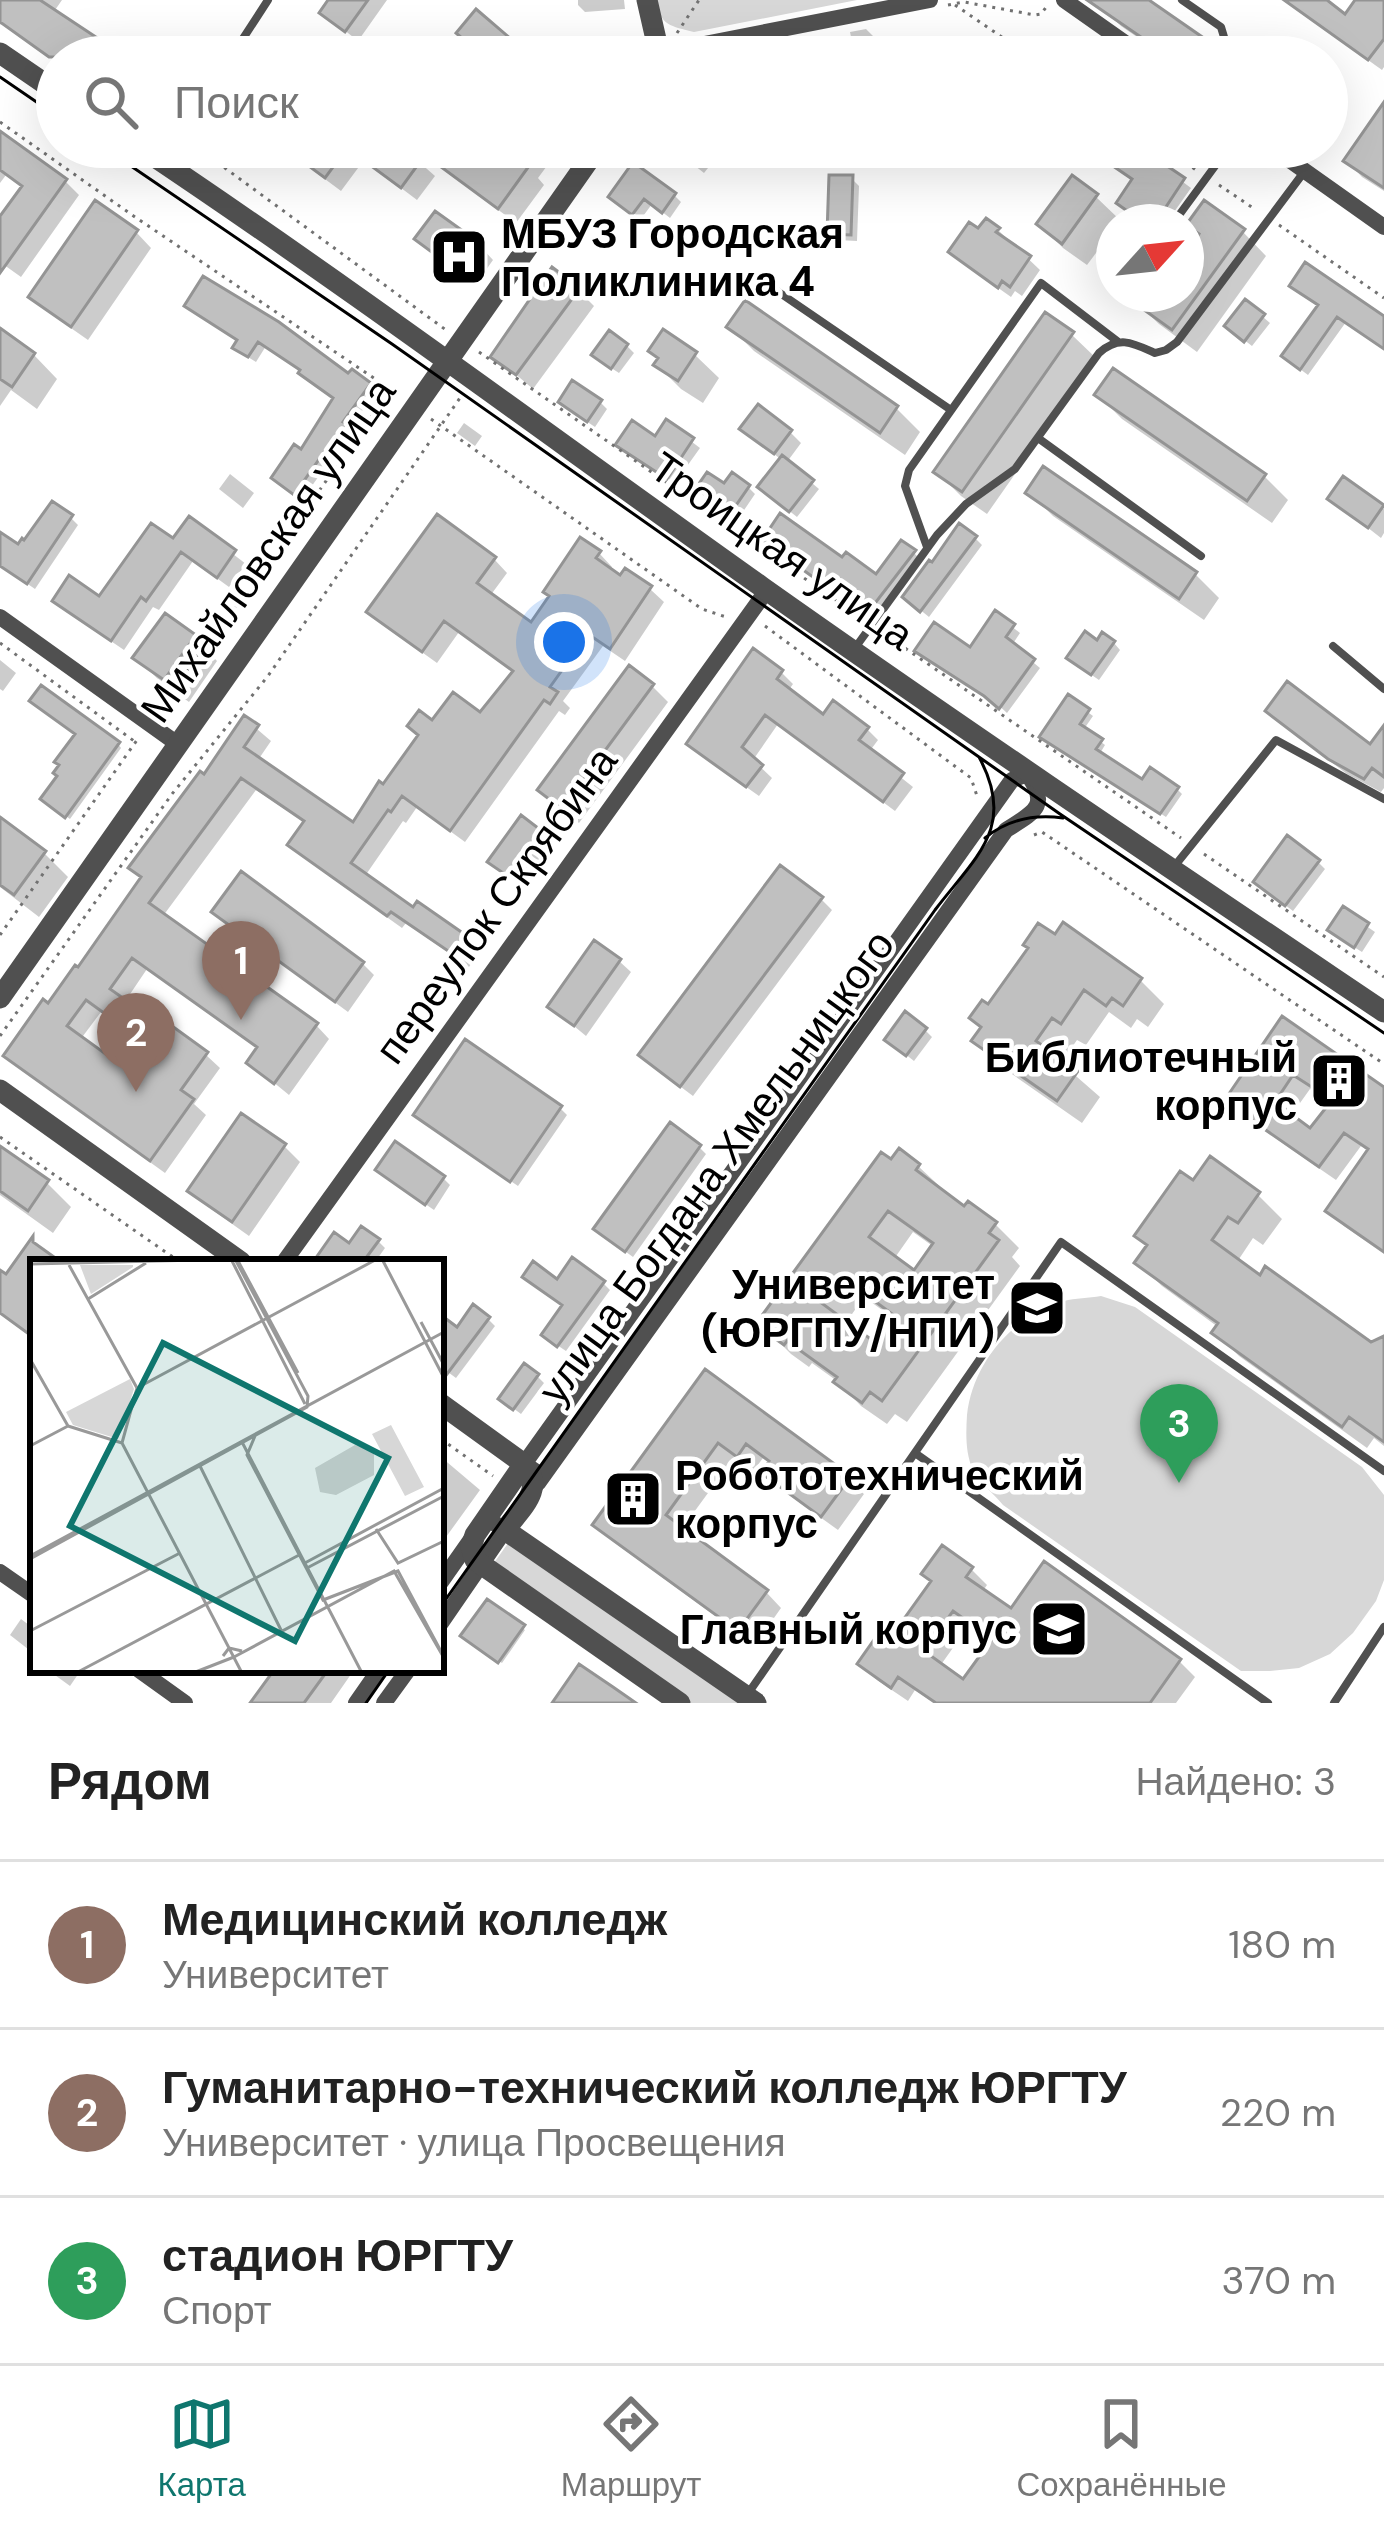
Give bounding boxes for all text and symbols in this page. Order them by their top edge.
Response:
search box [36,36,1348,168]
icon: search [78,69,144,135]
text: Поиск [174,73,299,132]
north arrow [1096,204,1204,312]
place label: МБУЗ Городская Поликлиника 4 [501,206,844,309]
hospital icon: МБУЗ Городская Поликлиника 4 [428,226,490,288]
street label: Михайловская улица [128,366,408,733]
street label: Троицкая улица [639,440,925,663]
your location [534,612,594,672]
street label: переулок Скрябина [362,735,630,1074]
street label: улица Богдана Хмельницкого [525,919,907,1415]
pin: 1 [202,921,280,1020]
pin: 2 [97,993,175,1092]
place label: Библиотечный корпус [985,1030,1297,1133]
building icon: Библиотечный корпус [1308,1050,1370,1112]
place label: Университет (ЮРГПУ/НПИ) [701,1257,995,1360]
inset map [30,1259,444,1673]
school or university icon: Университет (ЮРГПУ/НПИ) [1006,1277,1068,1339]
pin: 3 [1140,1384,1218,1483]
place label: Робототехнический корпус [675,1448,1084,1551]
building icon: Робототехнический корпус [602,1468,664,1530]
school or university icon: Главный корпус [1028,1598,1090,1660]
place label: Главный корпус [680,1602,1017,1657]
text: Рядом [48,1748,212,1815]
text: Найдено: 3 [1135,1756,1336,1807]
text: Медицинский колледж [162,1890,667,1949]
text: 1 [80,1919,94,1970]
text: 180 m [1228,1919,1336,1970]
text: Университет [162,1949,389,2000]
text: Гуманитарно-технический колледж ЮРГТУ [162,2058,1127,2117]
text: 2 [76,2087,98,2138]
text: 220 m [1220,2087,1336,2138]
text: Университет · улица Просвещения [162,2117,786,2168]
text: стадион ЮРГТУ [162,2226,513,2285]
text: 3 [75,2255,99,2306]
text: 370 m [1222,2255,1336,2306]
text: Спорт [162,2285,272,2336]
tab: Карта [157,2391,246,2506]
tab: Маршрут [561,2391,701,2506]
tab: Сохранённые [1016,2391,1227,2506]

